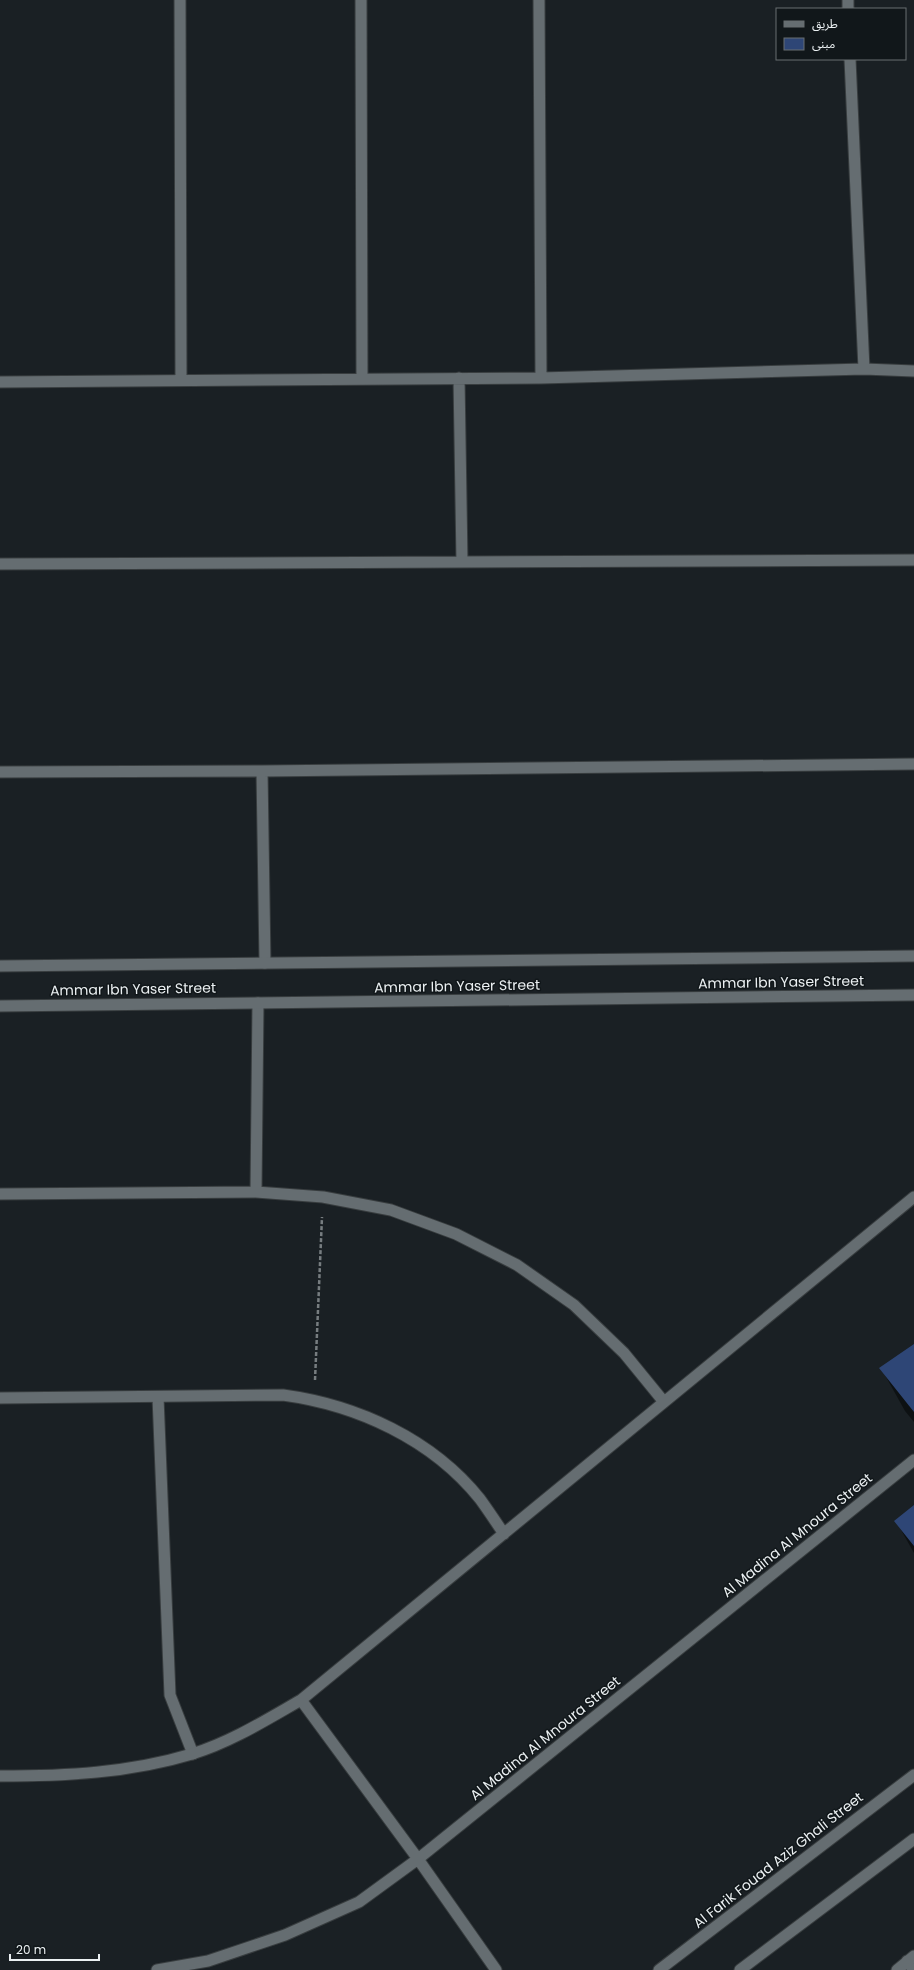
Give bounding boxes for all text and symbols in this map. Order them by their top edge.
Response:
legend [776,8,906,60]
text: طريق [812,15,838,32]
text: مبنى [812,35,835,52]
street label: Ammar Ibn Yaser Street [698,971,864,993]
street label: Ammar Ibn Yaser Street [374,975,540,997]
street label: Ammar Ibn Yaser Street [50,978,216,1000]
street label: Al Madina Al Mnoura Street [718,1468,876,1602]
street label: Al Madina Al Mnoura Street [466,1671,624,1805]
street label: Al Farik Fouad Aziz Ghali Street [689,1787,867,1933]
scale bar [10,1936,99,1962]
text: 20 m [16,1941,46,1958]

